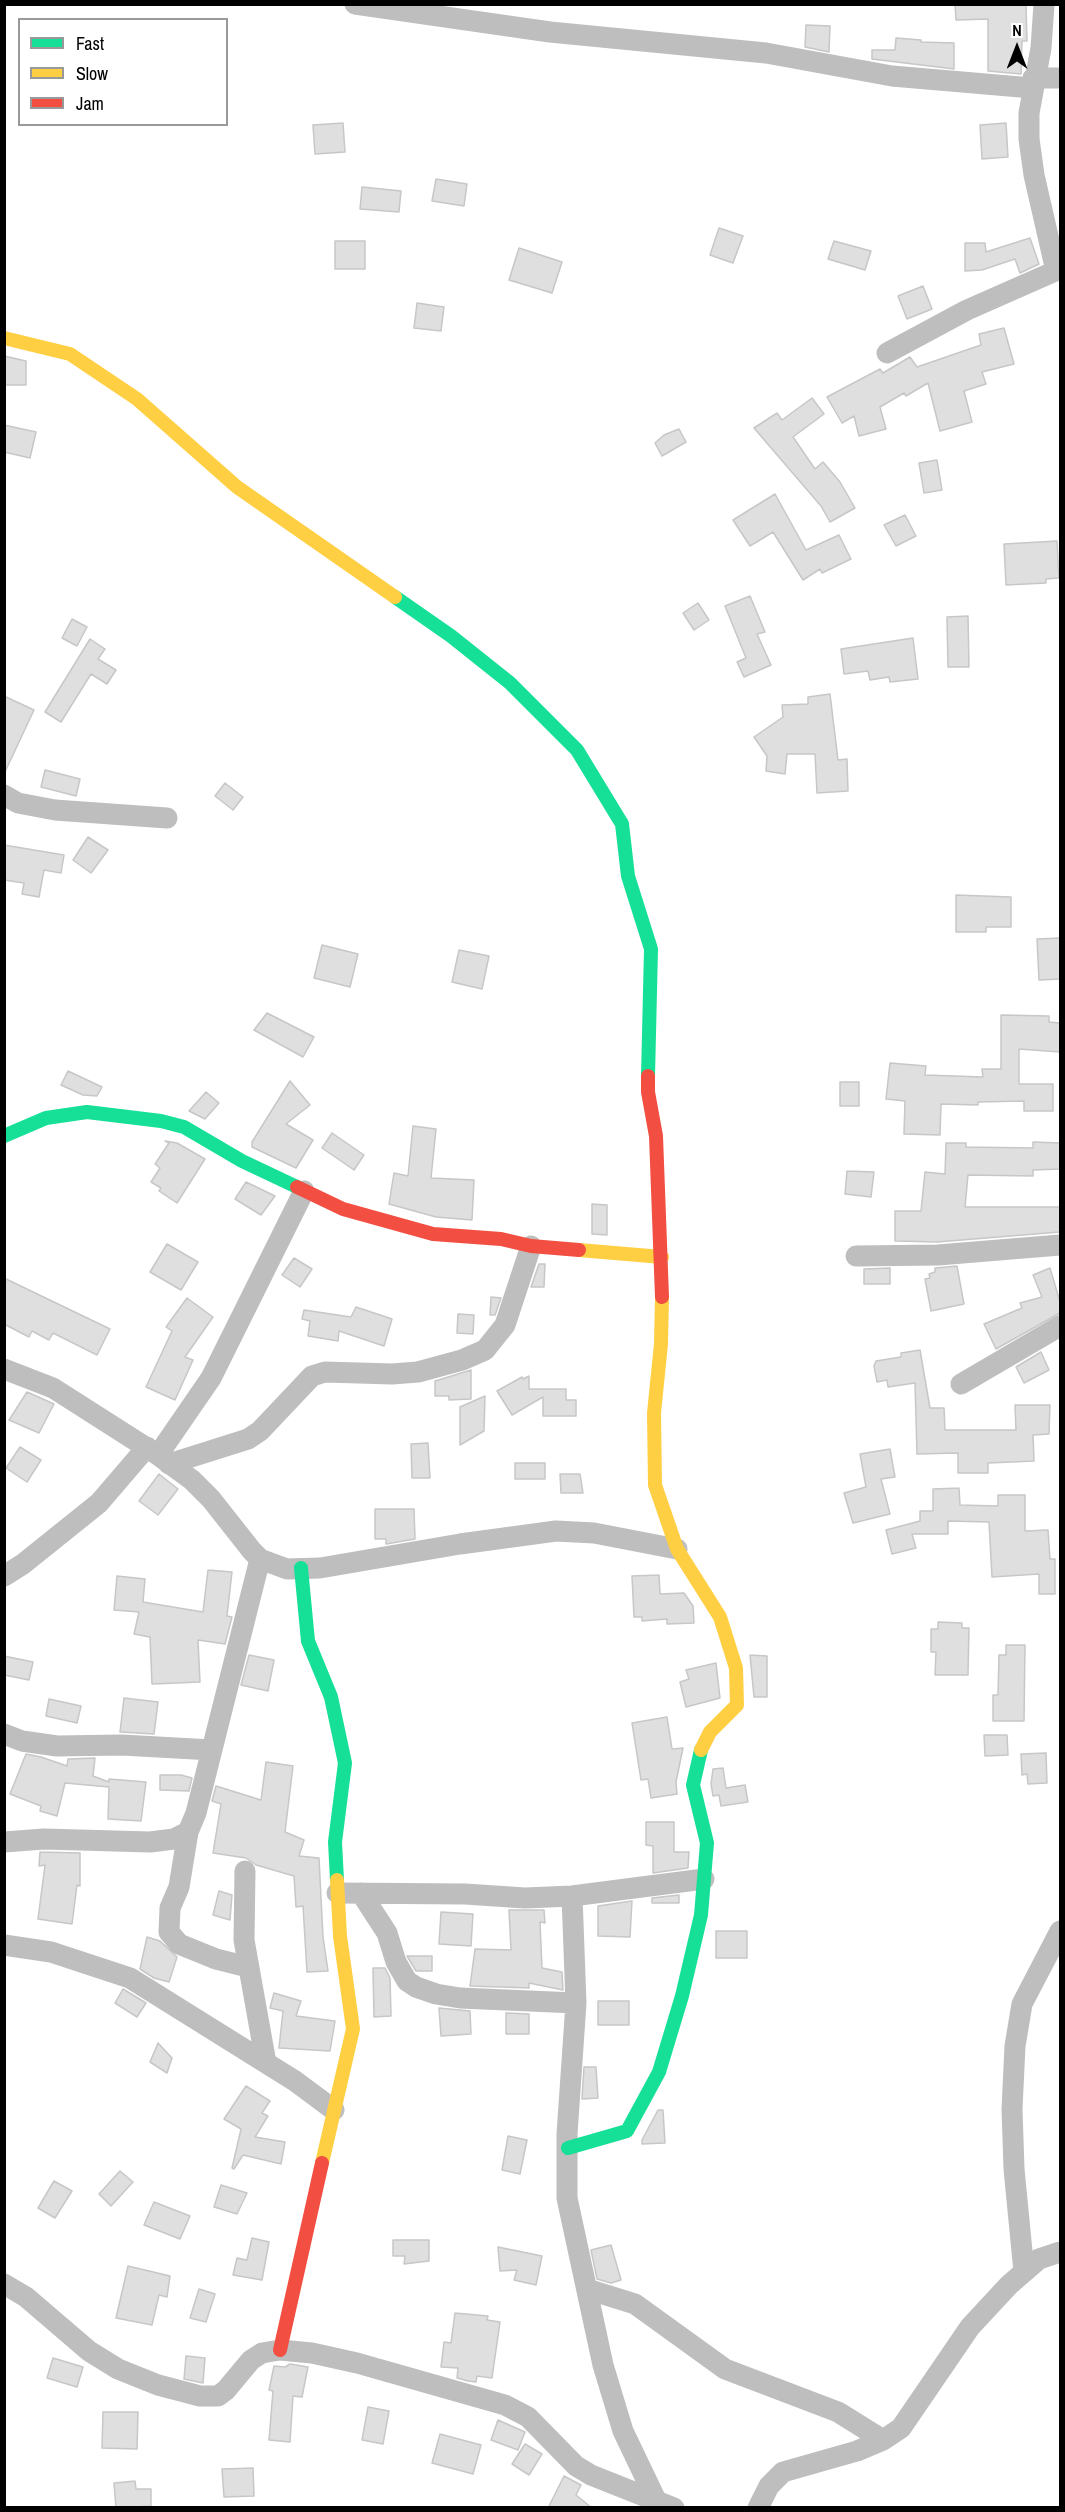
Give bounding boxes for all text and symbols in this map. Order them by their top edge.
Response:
legend [18,18,228,126]
north arrow [987,18,1047,78]
text: N [1012,19,1022,41]
text: Fast [76,31,104,56]
text: Slow [76,61,108,86]
text: Jam [76,91,104,116]

